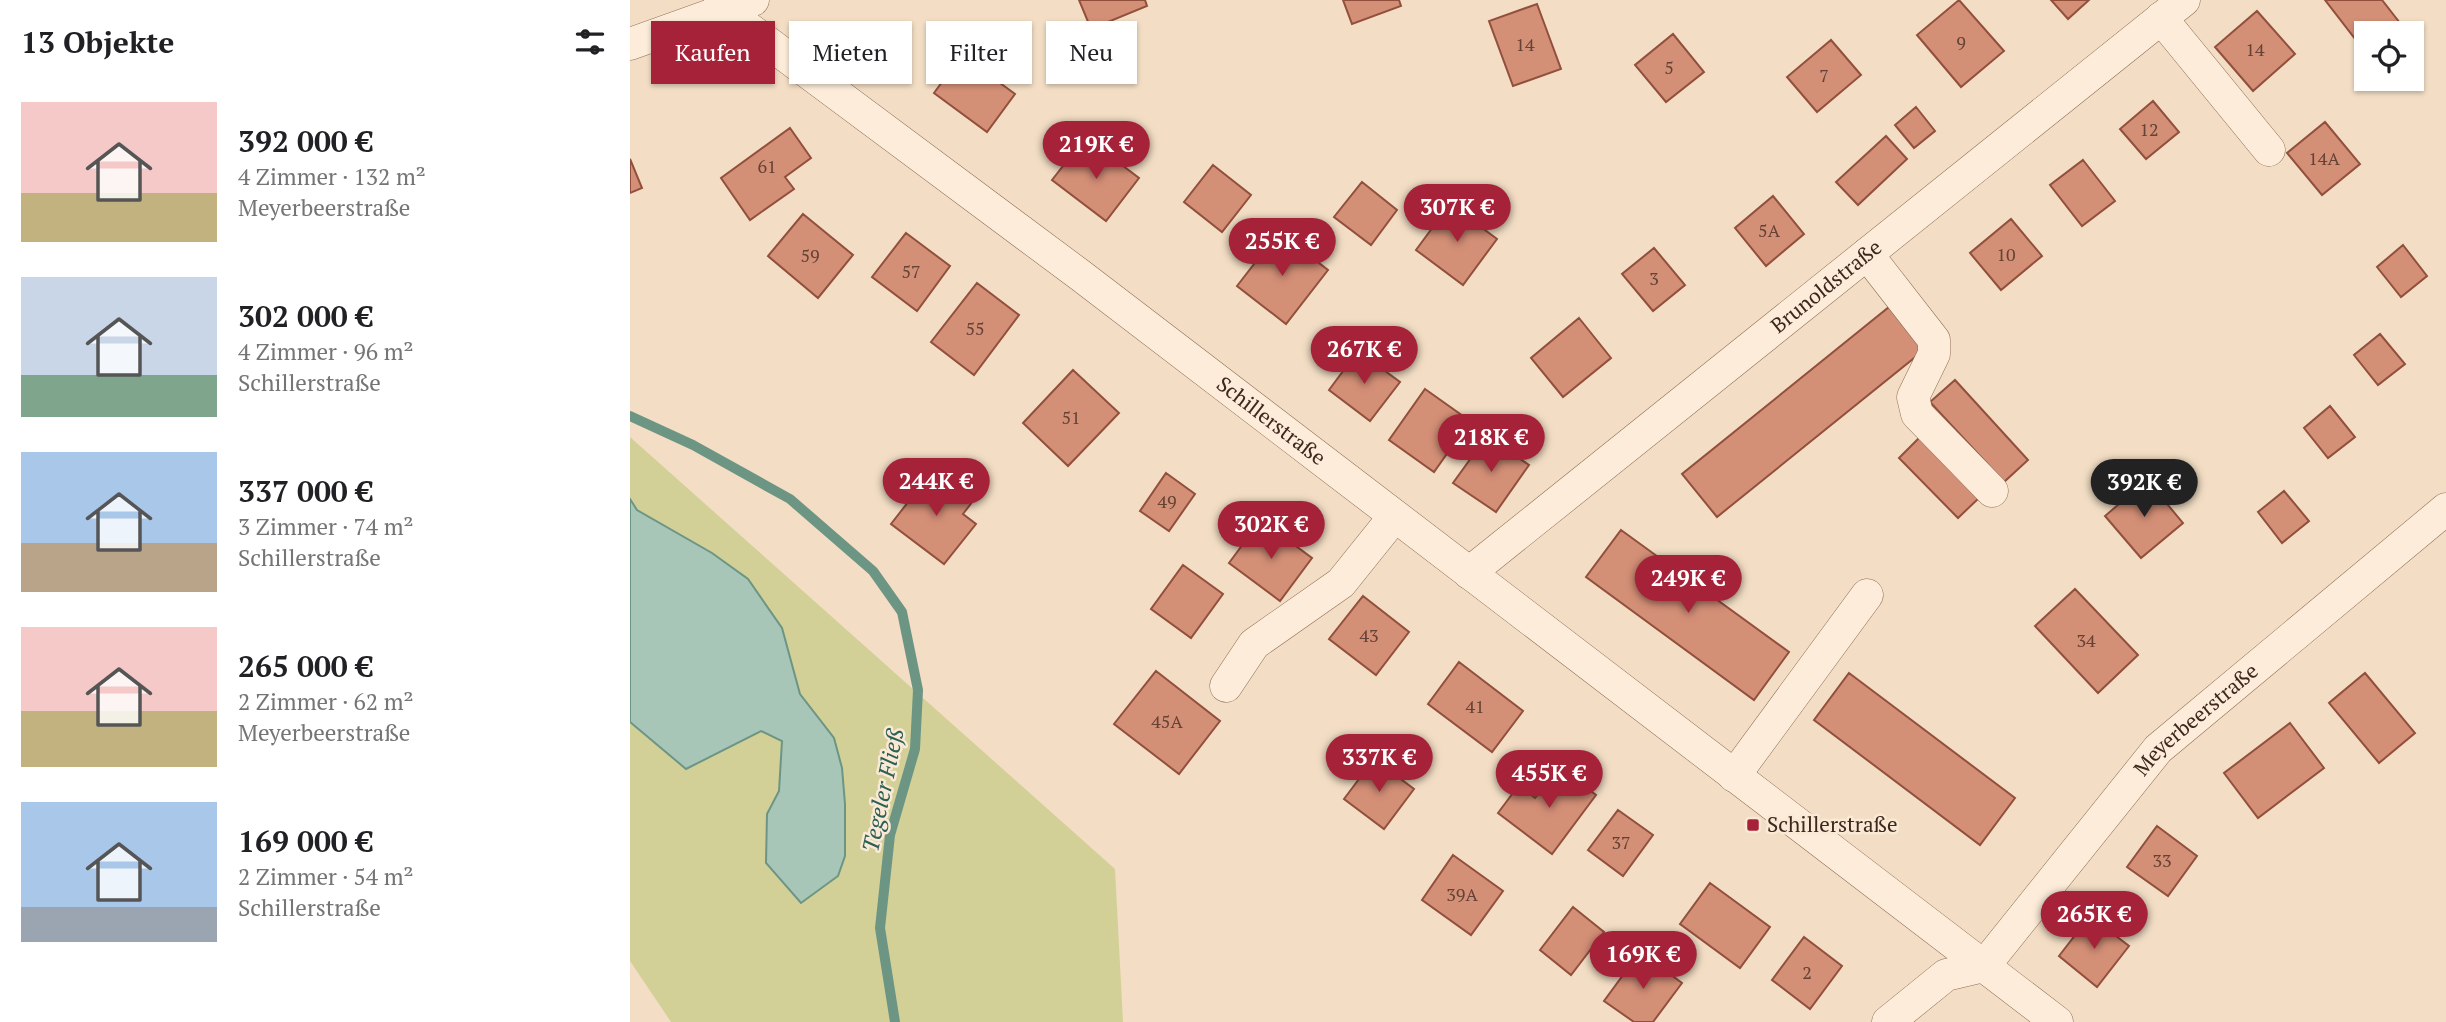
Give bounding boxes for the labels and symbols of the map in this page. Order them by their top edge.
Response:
house number: 9 [1956,30,1966,54]
house number: 14 [1515,32,1535,56]
house number: 14 [2245,37,2265,61]
house number: 5 [1664,55,1674,79]
house number: 7 [1819,63,1829,87]
house number: 12 [2139,117,2159,141]
pin: 219K € [1039,122,1153,181]
house number: 14A [2308,146,2340,170]
house number: 61 [757,154,777,178]
pin: 307K € [1400,184,1514,244]
pin: 255K € [1225,218,1339,278]
house number: 5A [1758,218,1781,242]
street label: Brunoldstraße [1764,233,1887,339]
house number: 10 [1996,242,2016,266]
house number: 59 [800,243,820,267]
house number: 57 [901,259,921,283]
house number: 3 [1649,266,1659,290]
house number: 55 [965,316,985,340]
pin: 267K € [1307,326,1421,386]
street label: Schillerstraße [1211,369,1332,471]
house number: 51 [1061,405,1081,429]
pin: 218K € [1434,414,1548,474]
pin: 244K € [879,458,993,518]
pin: 392K € [2087,460,2201,519]
house number: 49 [1157,489,1177,513]
pin: 302K € [1214,502,1328,561]
pin: 249K € [1631,556,1745,615]
house number: 43 [1359,623,1379,647]
house number: 34 [2076,628,2096,652]
street label: Meyerbeerstraße [2127,656,2264,781]
house number: 41 [1465,694,1485,718]
house number: 45A [1151,709,1183,733]
water label: Tegeler Fließ [854,725,911,855]
pin: 337K € [1322,734,1436,794]
pin: 455K € [1492,750,1606,810]
place label: Schillerstraße [1767,810,1897,838]
marker: Schillerstraße [1745,817,1761,833]
house number: 37 [1611,830,1631,854]
house number: 33 [2152,848,2172,872]
house number: 39A [1446,882,1478,906]
pin: 265K € [2037,892,2151,951]
pin: 169K € [1586,932,1700,991]
house number: 2 [1802,960,1812,984]

